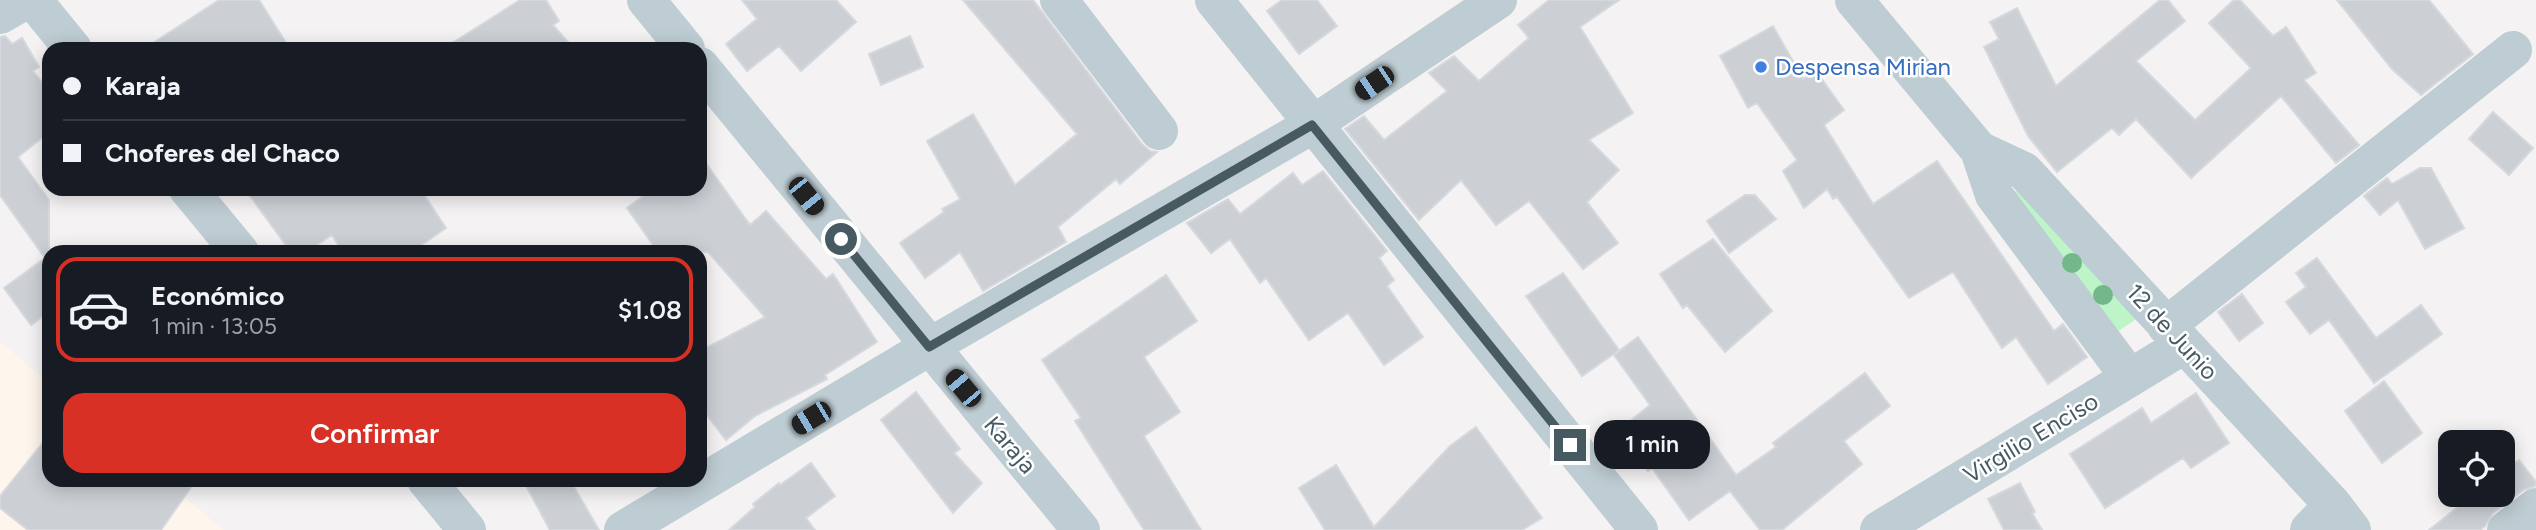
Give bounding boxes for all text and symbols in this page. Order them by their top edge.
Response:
place label: Despensa Mirian [1775,52,1951,81]
marker: Despensa Mirian [1753,59,1769,75]
car [1351,63,1398,103]
text: Karaja [105,70,181,102]
text: Choferes del Chaco [105,137,340,169]
car [785,173,828,219]
route start [825,223,857,255]
icon: car [67,278,130,341]
street label: 12 de Junio [2121,278,2224,386]
text: Económico [151,280,284,312]
text: $1.08 [618,294,682,326]
text: 1 min · 13:05 [151,312,277,340]
car [942,365,985,411]
street label: Virgilio Enciso [1958,386,2103,489]
button: Confirmar [63,393,686,473]
car [788,398,835,438]
street label: Karaja [978,410,1043,479]
callout: 1 min [1594,420,1710,470]
route end [1554,429,1586,461]
text: 1 min [1625,430,1679,458]
map controls [2438,430,2515,507]
button: locate [2438,430,2515,507]

